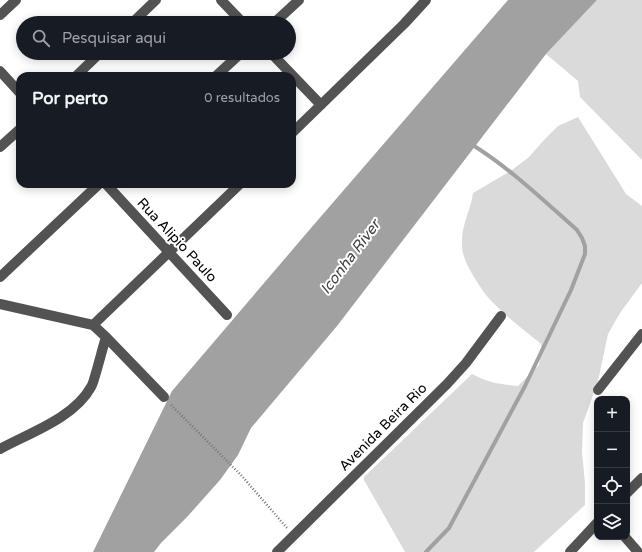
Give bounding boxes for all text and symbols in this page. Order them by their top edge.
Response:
search box [16,16,296,60]
icon: search [30,27,52,49]
text: Pesquisar aqui [62,29,166,47]
text: Por perto [32,88,108,109]
text: 0 resultados [204,90,280,106]
street label: Rua Alipio Paulo [134,194,220,286]
water label: Iconha River [316,215,385,298]
street label: Avenida Beira Rio [335,379,431,475]
map controls [594,396,630,540]
button: + [594,396,630,432]
button: − [594,432,630,468]
button: locate [594,468,630,504]
button: layers [594,504,630,540]

